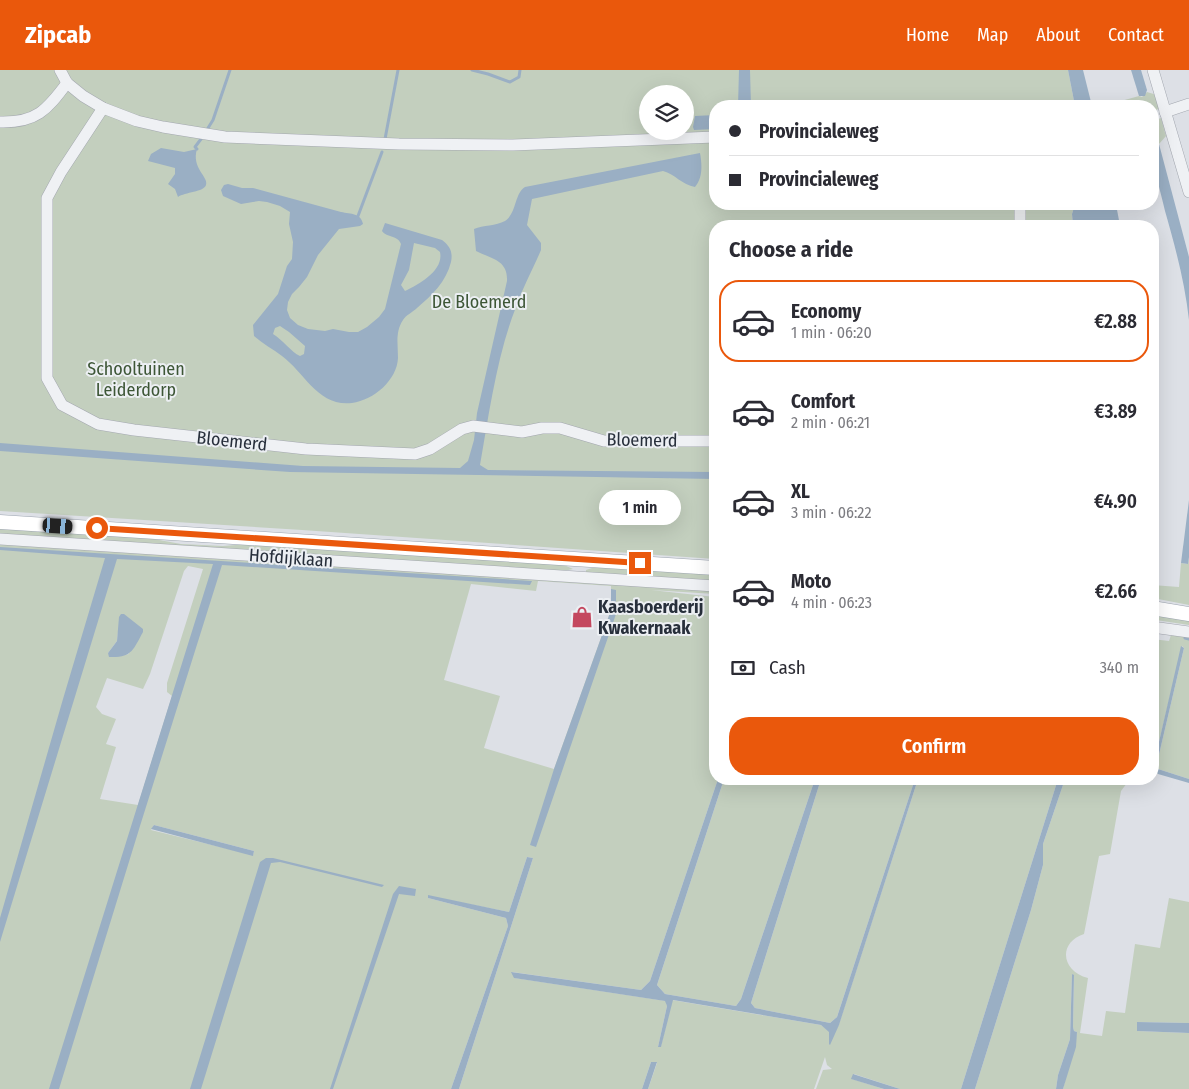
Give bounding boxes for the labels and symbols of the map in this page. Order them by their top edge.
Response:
park label: De Bloemerd [432,291,526,313]
park label: Schooltuinen Leiderdorp [87,358,185,401]
street label: Bloemerd [196,426,268,456]
street label: Bloemerd [606,428,678,452]
callout: 1 min [599,490,681,526]
car [42,517,73,535]
route start [86,517,108,539]
street label: Hofdijklaan [248,544,334,572]
route end [629,552,651,574]
place label: Kaasboerderij Kwakernaak [598,596,703,639]
shop icon: Kaasboerderij Kwakernaak [569,604,595,630]

